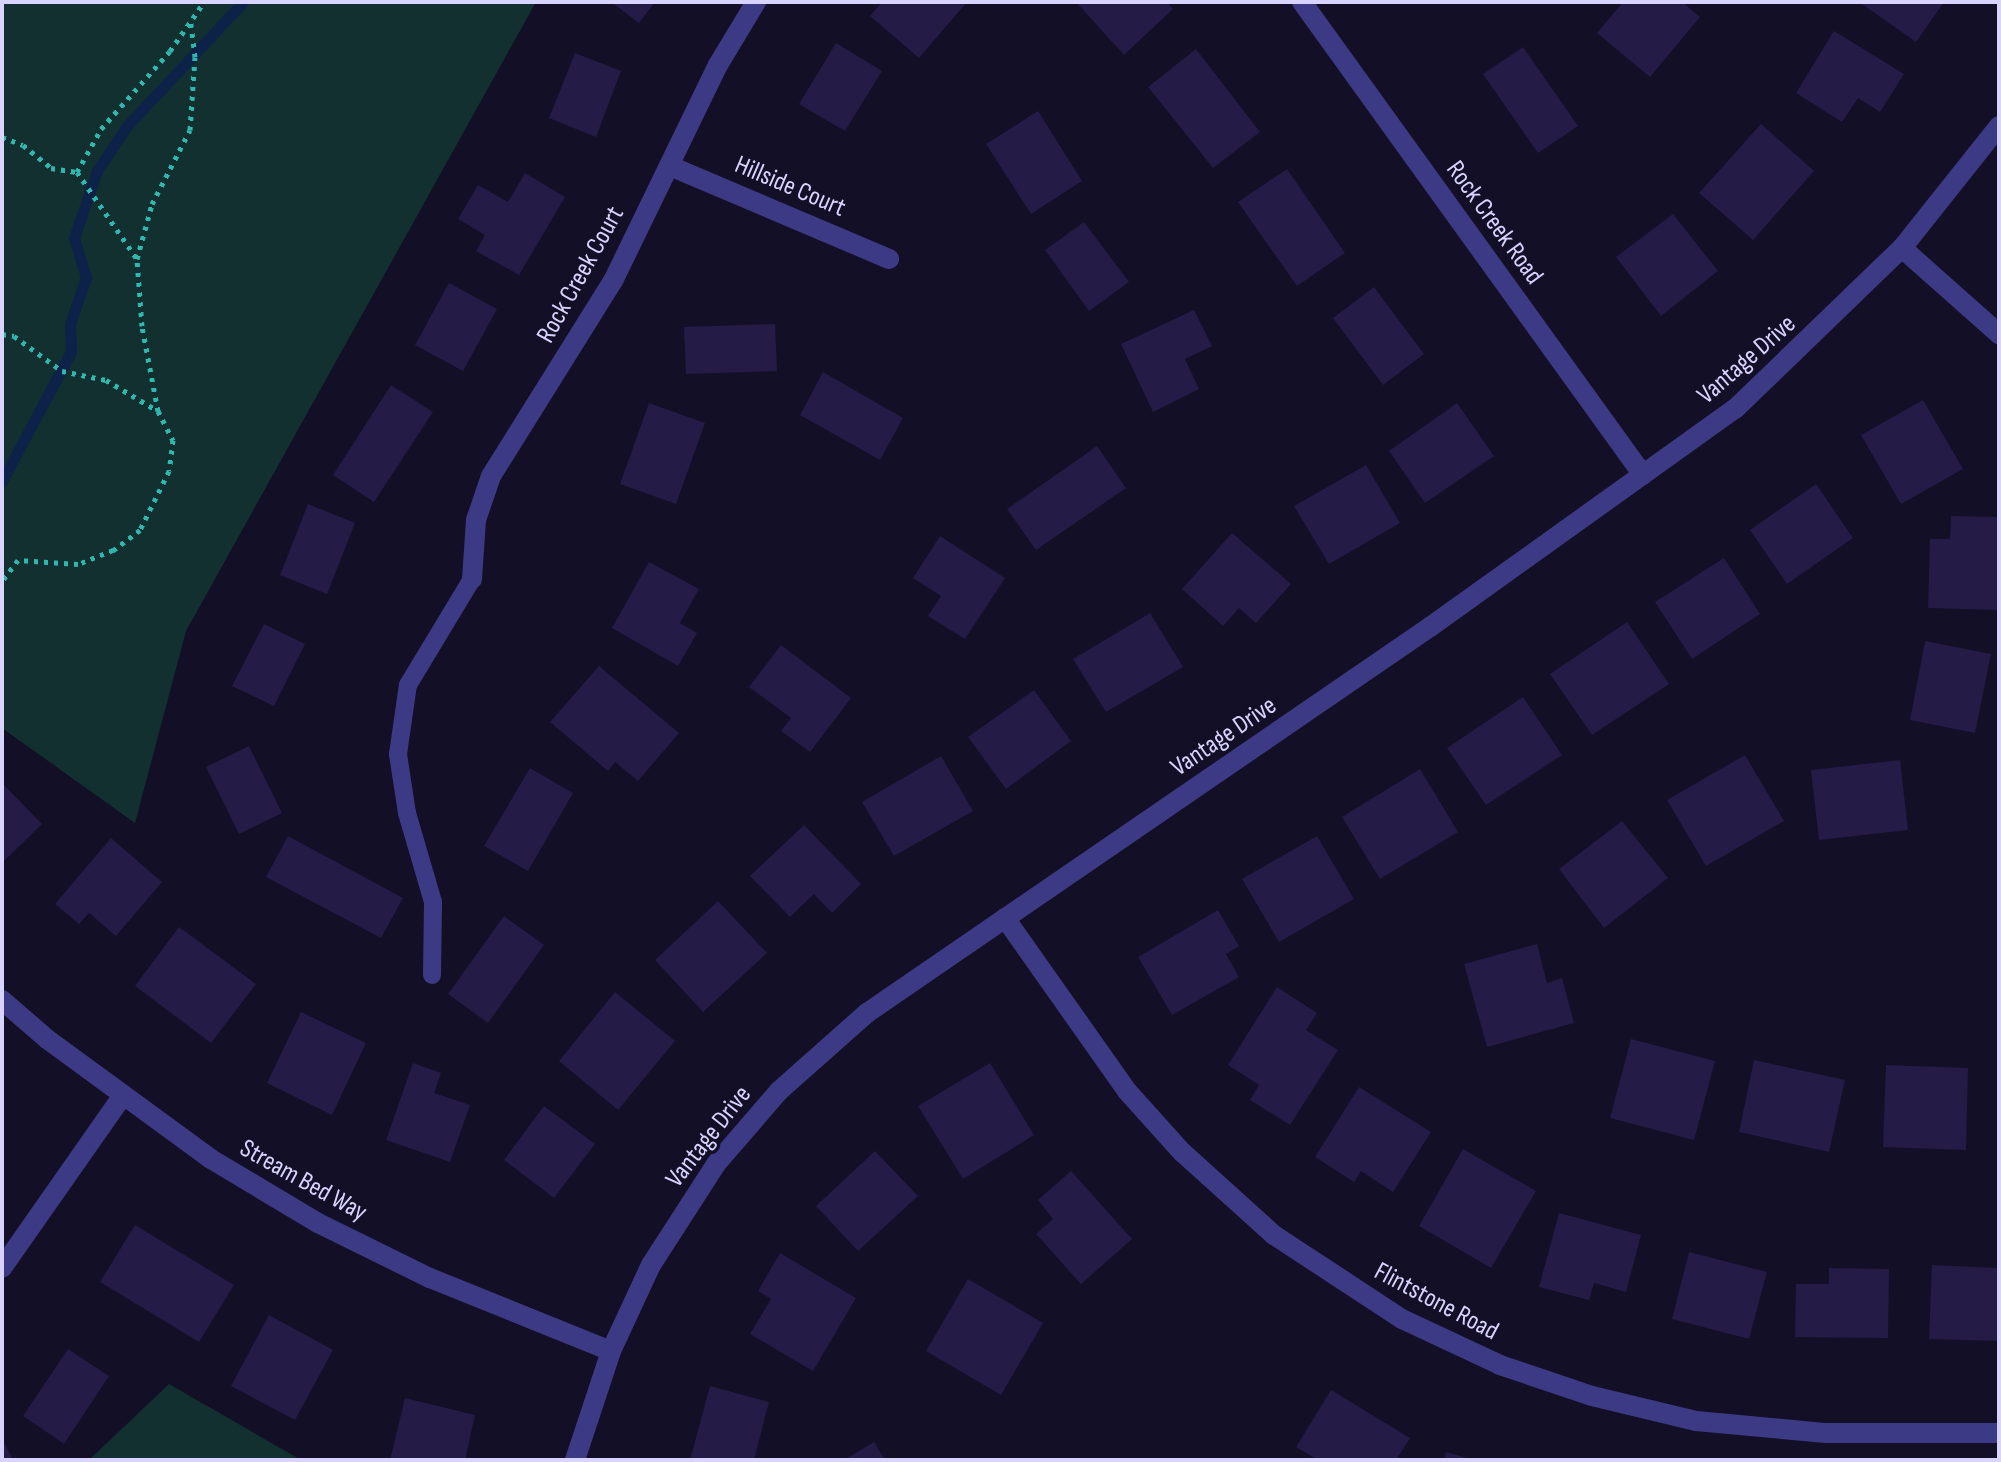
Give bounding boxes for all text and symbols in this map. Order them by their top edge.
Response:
street label: Hillside Court [730,150,850,224]
street label: Rock Creek Road [1439,155,1549,291]
street label: Rock Creek Court [531,201,631,349]
street label: Vantage Drive [1691,309,1803,411]
street label: Vantage Drive [1165,690,1283,784]
street label: Vantage Drive [660,1080,758,1194]
street label: Stream Bed Way [234,1133,372,1229]
street label: Flintstone Road [1369,1256,1503,1348]

